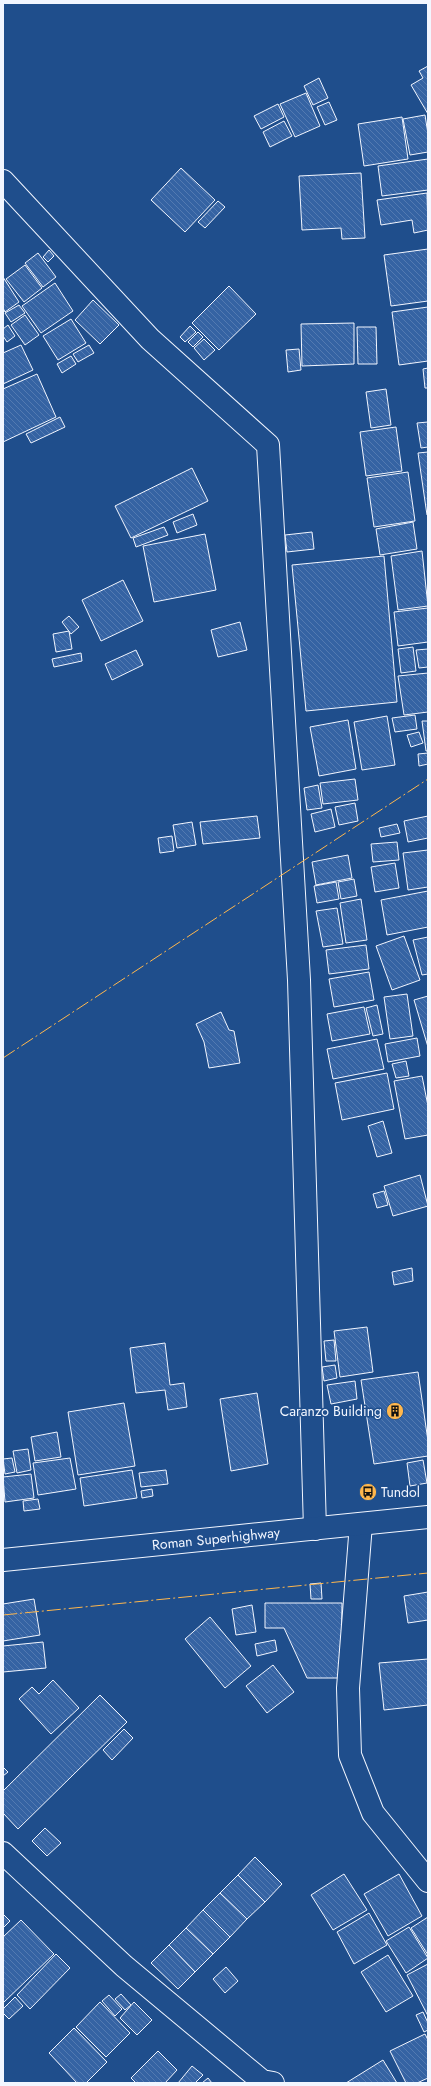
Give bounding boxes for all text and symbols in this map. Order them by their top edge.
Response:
place label: Caranzo Building [280,1401,382,1421]
building icon: Caranzo Building [385,1401,405,1421]
bus stop icon: Tundol [358,1482,378,1502]
place label: Tundol [381,1482,420,1502]
street label: Roman Superhighway [151,1522,282,1555]

